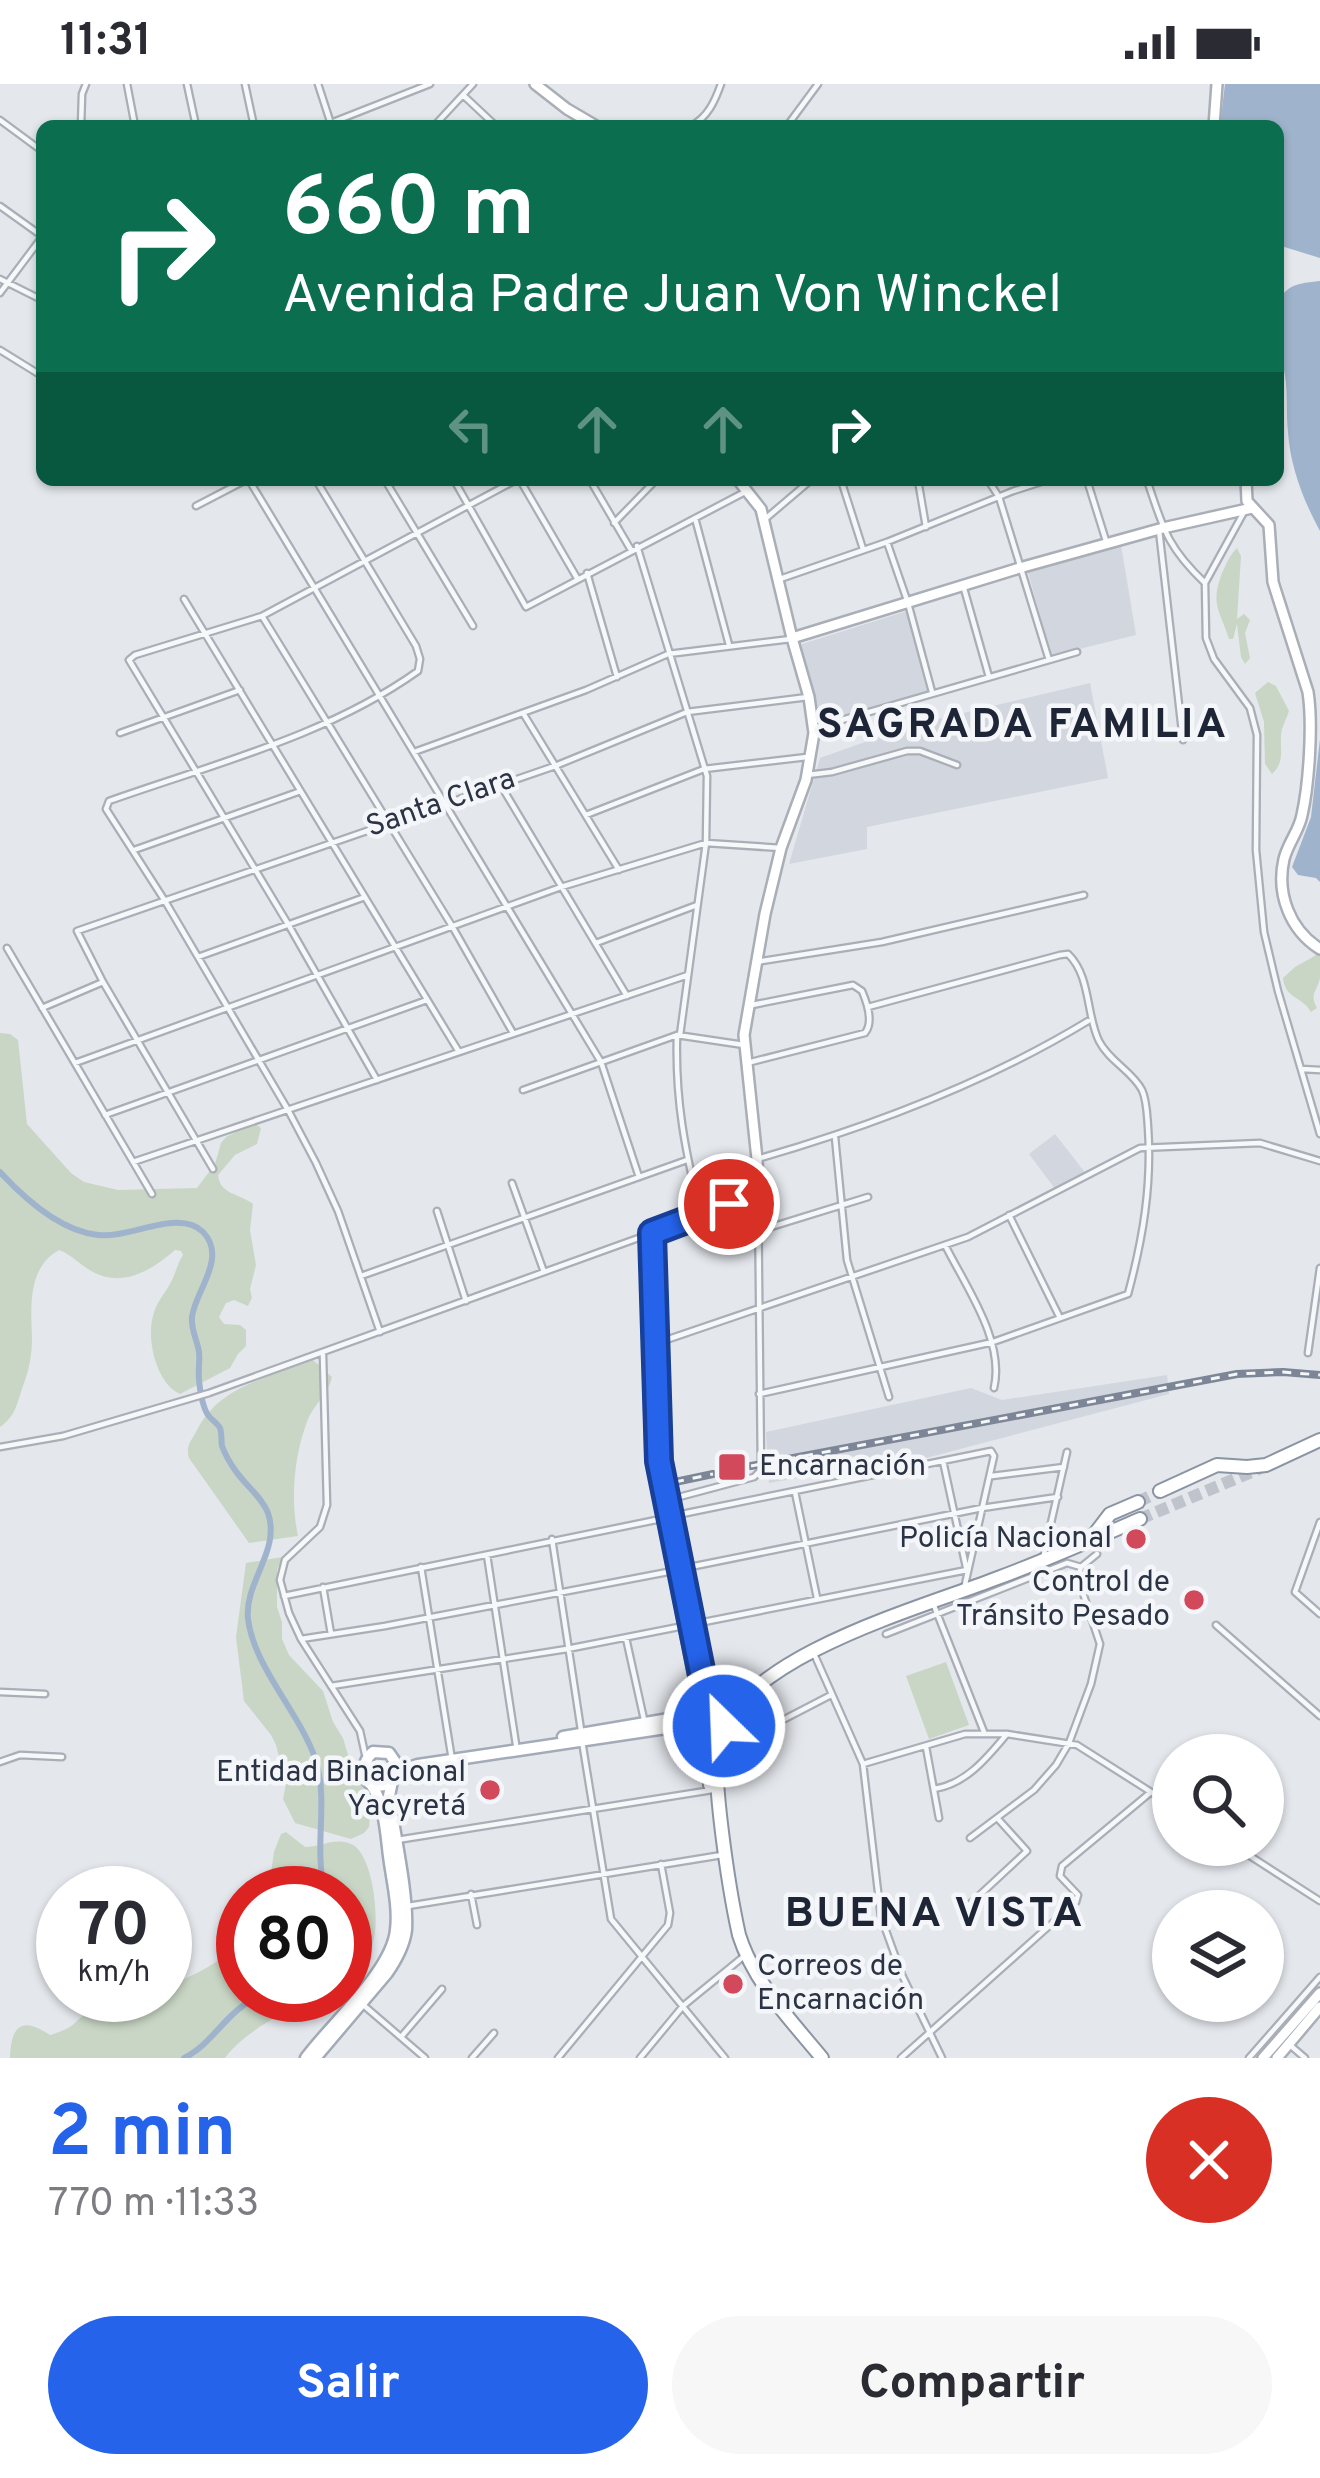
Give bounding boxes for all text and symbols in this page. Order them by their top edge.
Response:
text: 11:31 [60,14,152,71]
text: 660 m [282,159,535,265]
icon: right [84,168,240,324]
text: Avenida Padre Juan Von Winckel [282,263,1062,332]
icon: left [438,396,504,462]
icon: ahead [564,396,630,462]
icon: ahead [690,396,756,462]
icon: right [816,396,882,462]
district label: SAGRADA FAMILIA [817,700,1229,753]
street label: Santa Clara [362,761,520,847]
pin [678,1153,780,1255]
icon: arrive [696,1171,762,1237]
place label: Encarnación [759,1449,926,1486]
marker: Encarnación [716,1451,748,1483]
place label: Policía Nacional [899,1521,1112,1558]
marker: Policía Nacional [1123,1526,1149,1552]
place label: Control de Tránsito Pesado [956,1565,1170,1636]
marker: Control de Tránsito Pesado [1181,1587,1207,1613]
position arrow [661,1663,787,1789]
map controls [1152,1734,1284,2022]
button: search [1152,1734,1284,1866]
place label: Entidad Binacional Yacyretá [216,1755,466,1826]
marker: Entidad Binacional Yacyretá [477,1777,503,1803]
speed limit sign: 80 [216,1866,372,2022]
district label: BUENA VISTA [785,1889,1085,1942]
button: layers [1152,1890,1284,2022]
text: 70 [78,1891,150,1967]
place label: Correos de Encarnación [757,1949,924,2020]
text: km/h [78,1955,150,1992]
marker: Correos de Encarnación [720,1971,746,1997]
text: 2 min [48,2090,236,2182]
button: close [1146,2097,1272,2223]
text: 770 m · 11:33 [48,2181,259,2230]
button: Salir [48,2316,648,2454]
button: Compartir [672,2316,1272,2454]

